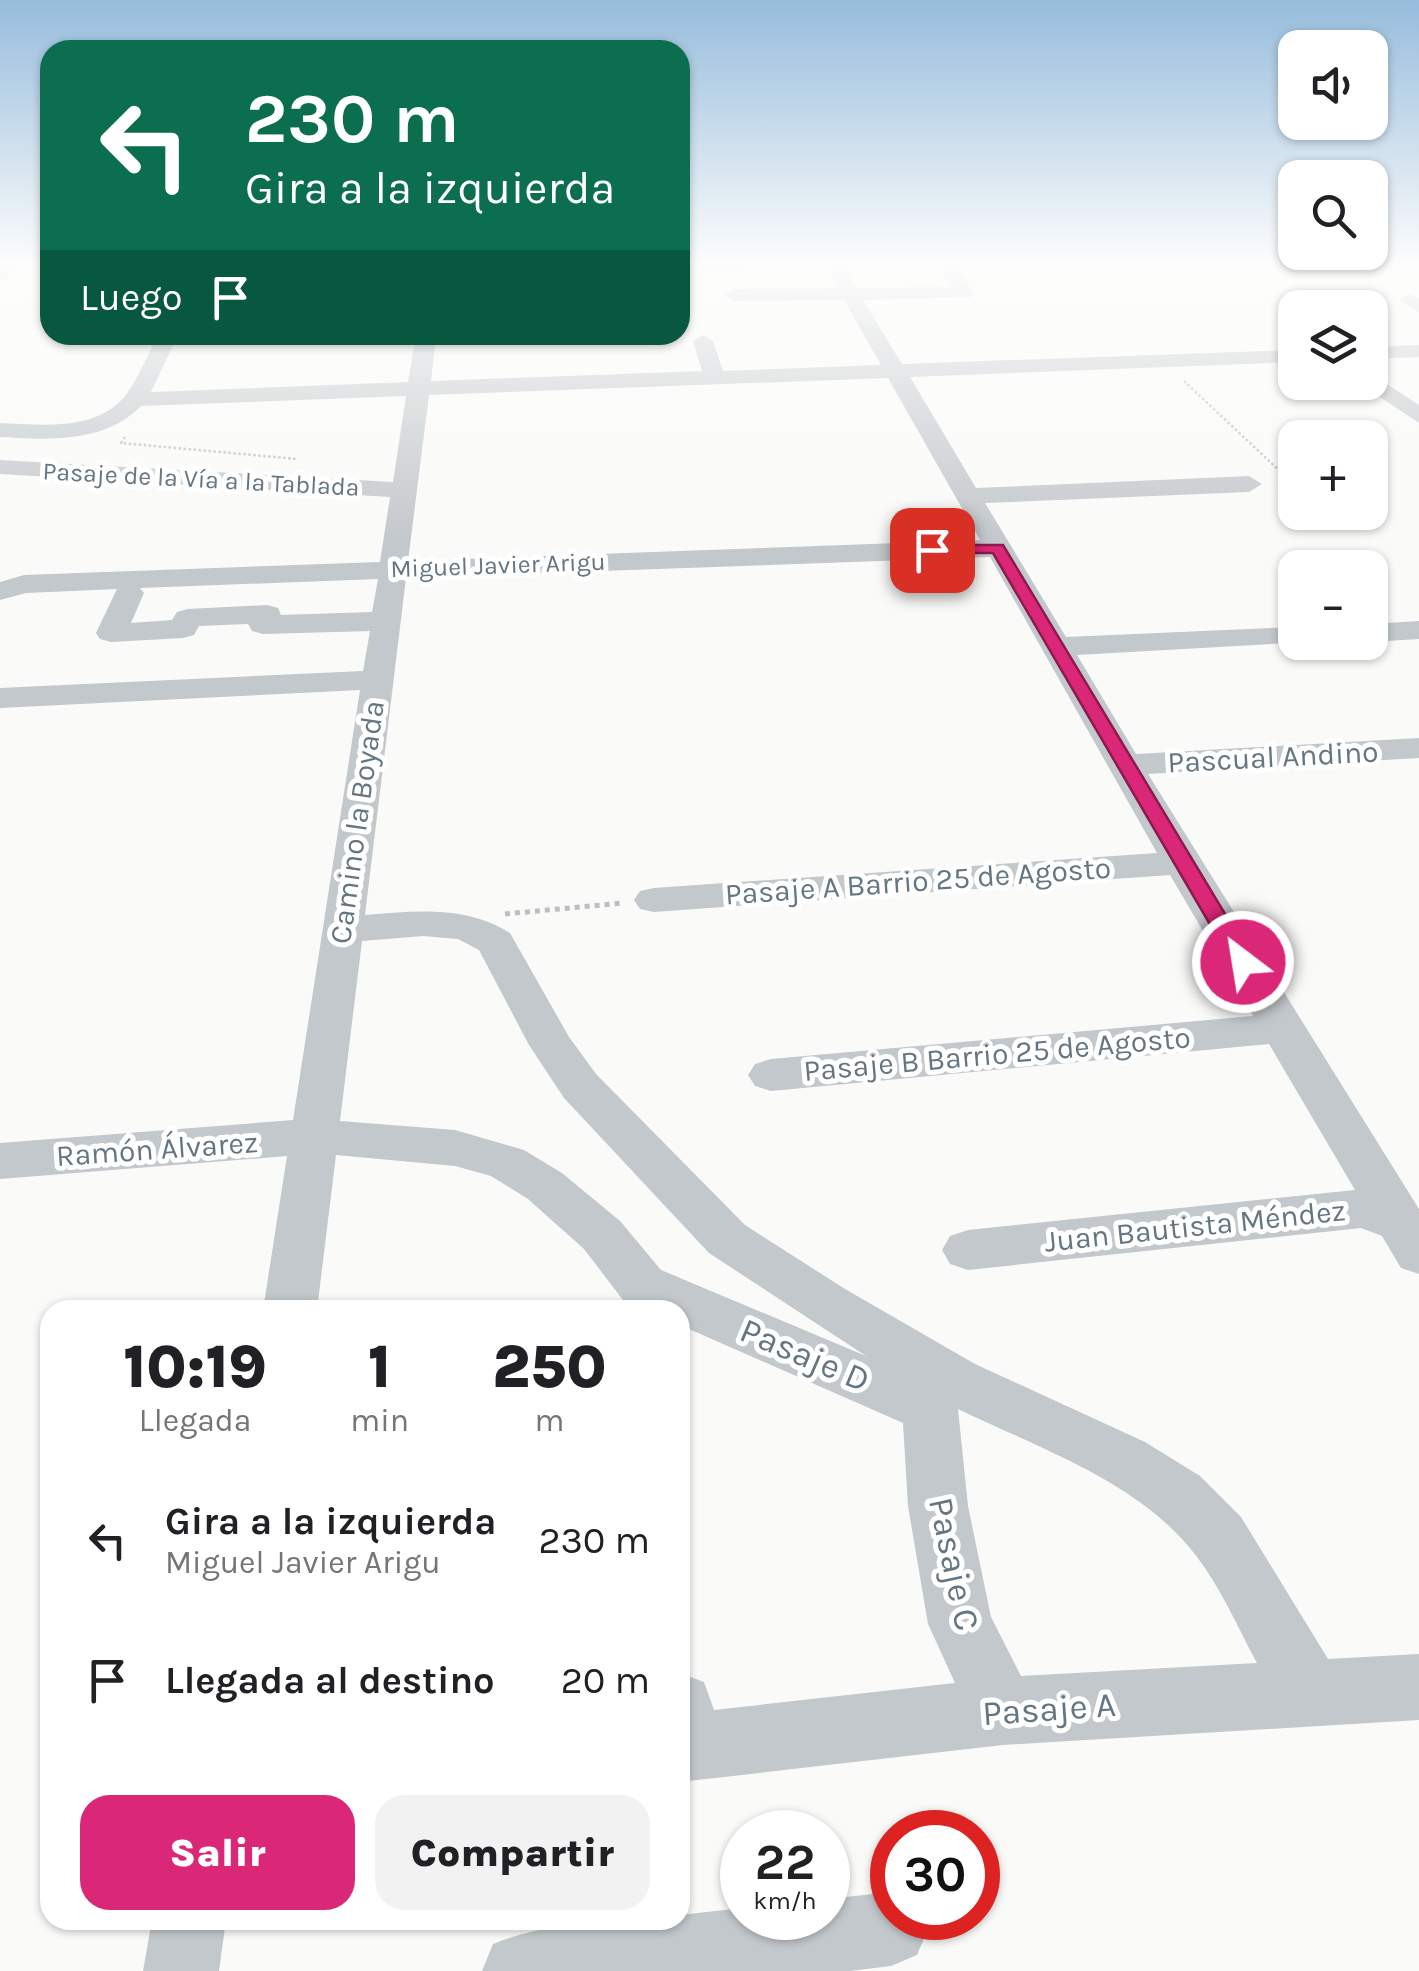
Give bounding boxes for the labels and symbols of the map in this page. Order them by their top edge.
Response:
street label: Pasaje de la Vía a la Tablada [42,456,360,502]
pin [890,508,975,593]
street label: Miguel Javier Arigu [390,547,606,583]
street label: Camino la Boyada [322,698,392,946]
street label: Pascual Andino [1167,733,1379,781]
street label: Pasaje A Barrio 25 de Agosto [724,850,1112,912]
position arrow [1191,910,1295,1014]
street label: Pasaje B Barrio 25 de Agosto [802,1019,1192,1089]
street label: Ramón Álvarez [55,1124,259,1174]
street label: Juan Bautista Méndez [1043,1192,1347,1260]
street label: Pasaje D [734,1309,876,1401]
street label: Pasaje C [920,1494,988,1634]
street label: Pasaje A [981,1684,1117,1734]
speed limit sign: 30 [870,1810,1000,1940]

